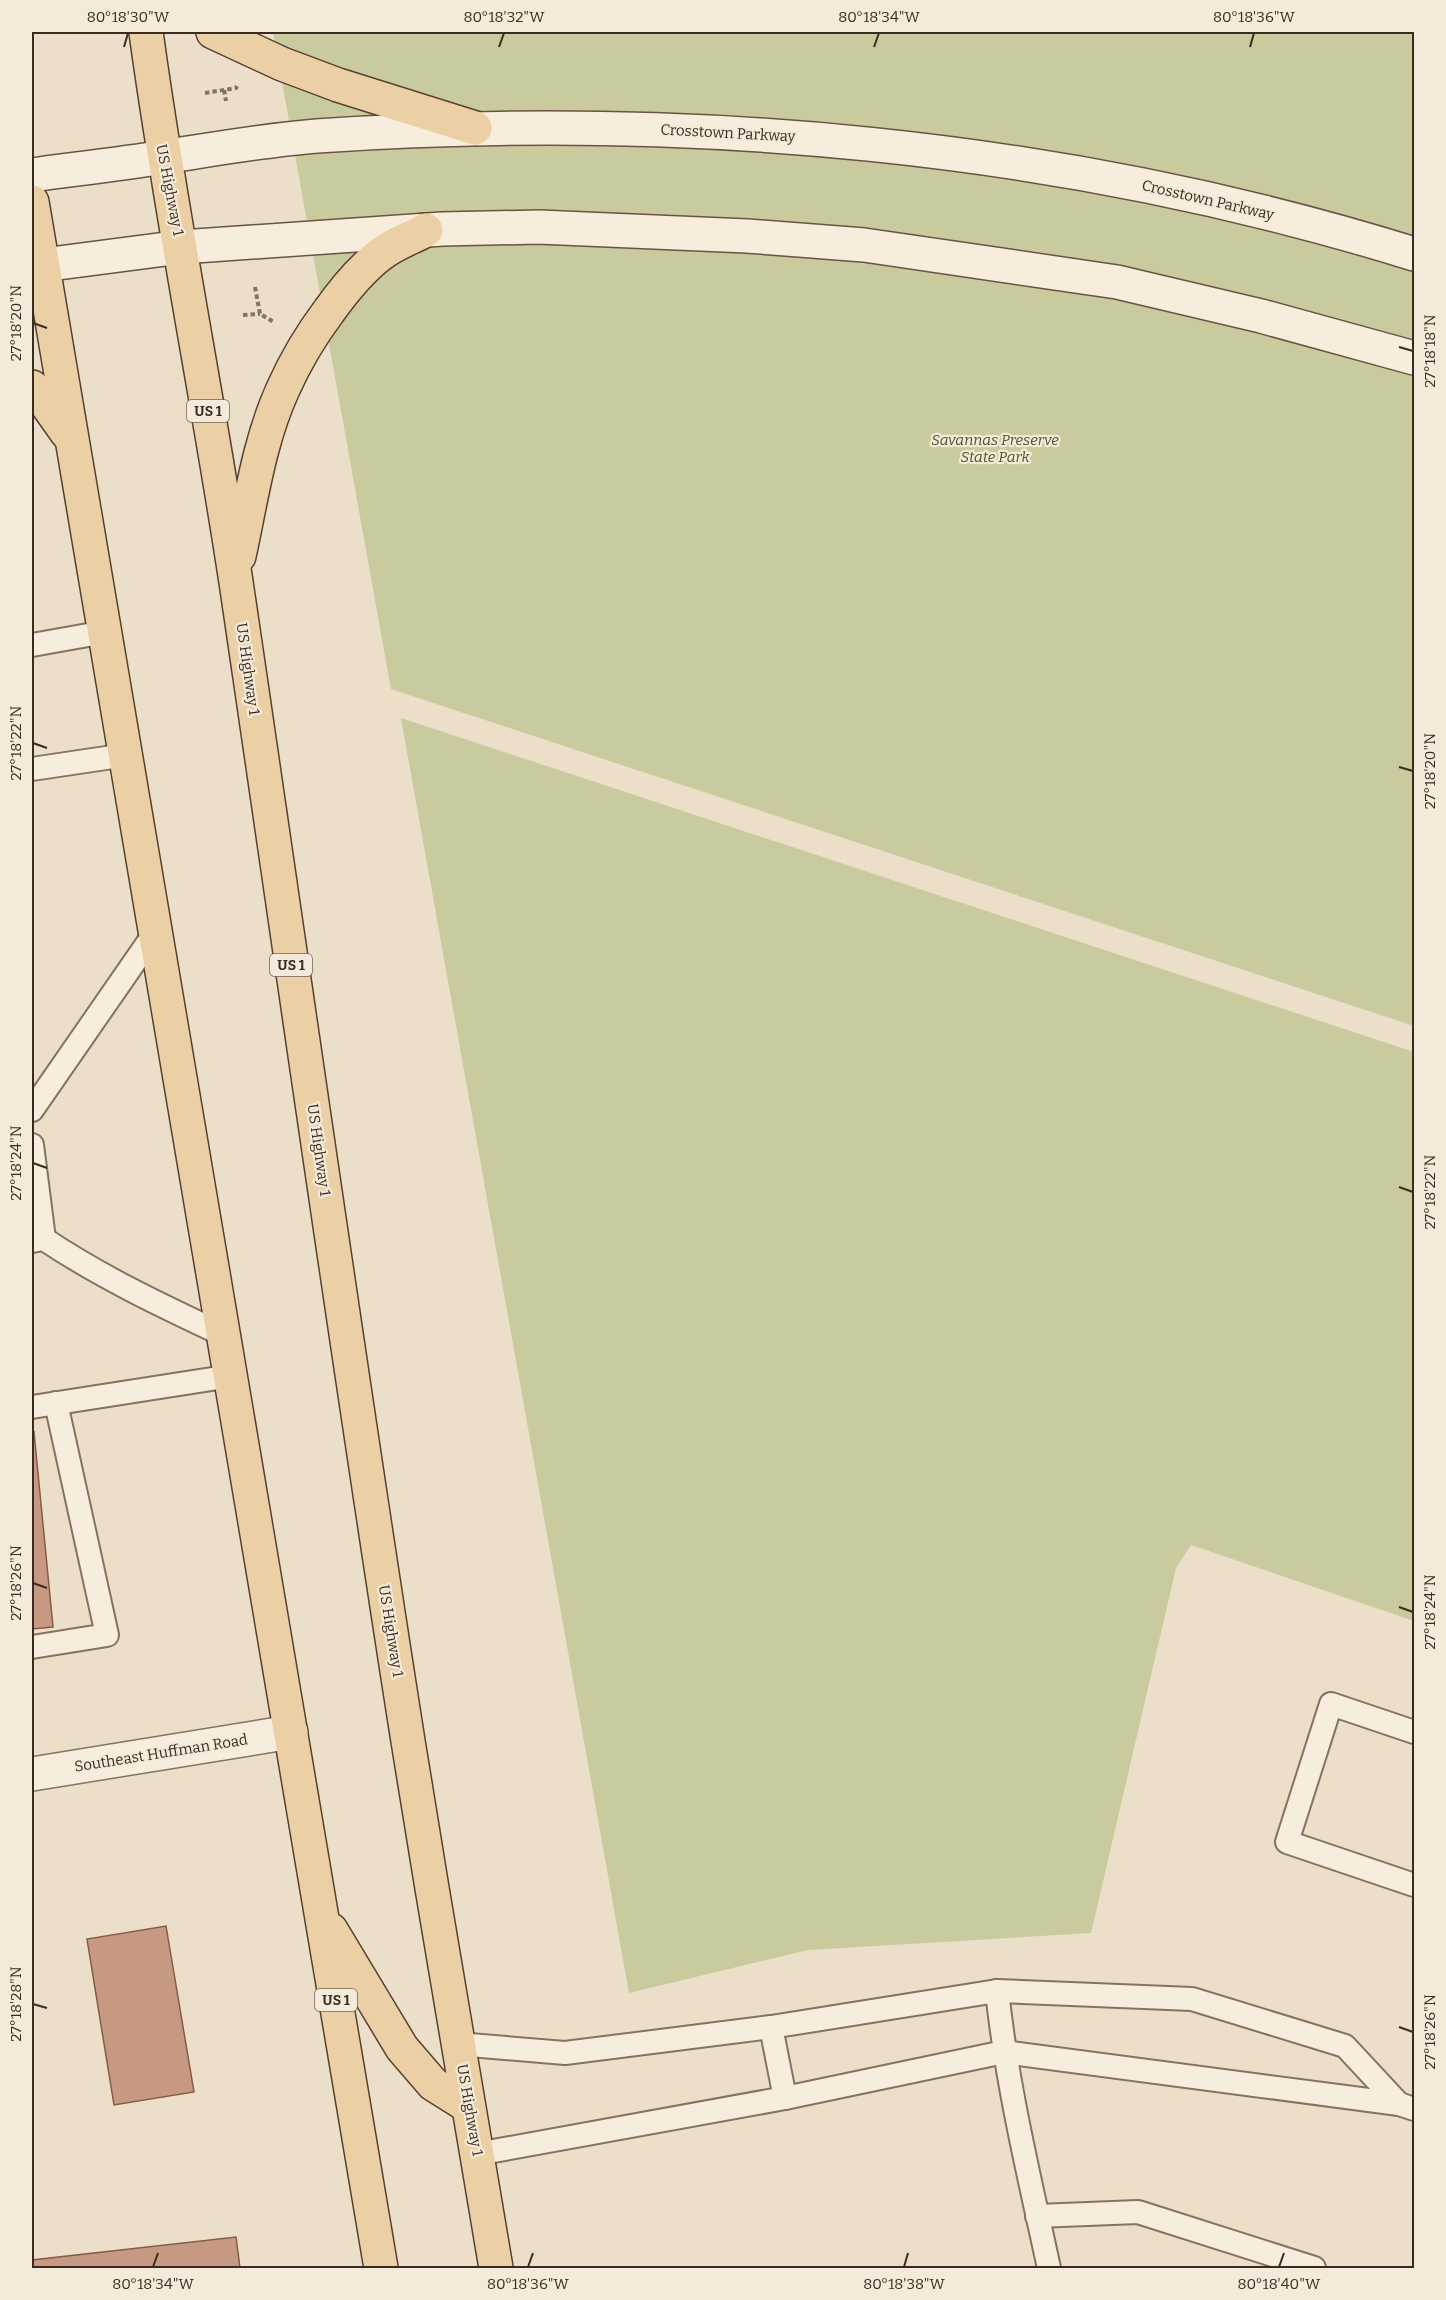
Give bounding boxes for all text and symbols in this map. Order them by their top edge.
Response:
text: 80°18'30"W [87,8,170,26]
text: 80°18'32"W [463,8,545,26]
text: 80°18'34"W [838,8,920,26]
text: 80°18'36"W [1213,8,1296,26]
street label: Crosstown Parkway [660,120,796,146]
street label: US Highway 1 [152,142,188,238]
street label: Crosstown Parkway [1140,176,1276,224]
text: 27°18'20"N [7,285,25,361]
text: 27°18'18"N [1421,314,1439,388]
road number: US 1 [187,400,229,422]
park label: Savannas Preserve State Park [931,431,1059,466]
street label: US Highway 1 [233,622,263,716]
text: 27°18'22"N [7,705,25,780]
text: 27°18'20"N [1421,733,1439,809]
road number: US 1 [270,954,312,976]
street label: US Highway 1 [304,1103,334,1197]
text: 27°18'24"N [7,1125,25,1201]
text: 27°18'22"N [1421,1154,1439,1229]
text: 27°18'26"N [7,1545,25,1621]
text: 27°18'24"N [1421,1574,1439,1650]
street label: US Highway 1 [375,1584,407,1678]
street label: Southeast Huffman Road [73,1730,249,1776]
text: 27°18'28"N [7,1966,25,2042]
road number: US 1 [315,1989,357,2011]
text: 27°18'26"N [1421,1994,1439,2070]
street label: US Highway 1 [453,2063,487,2157]
text: 80°18'34"W [112,2275,194,2293]
text: 80°18'36"W [487,2275,570,2293]
text: 80°18'38"W [863,2275,945,2293]
text: 80°18'40"W [1238,2275,1321,2293]

